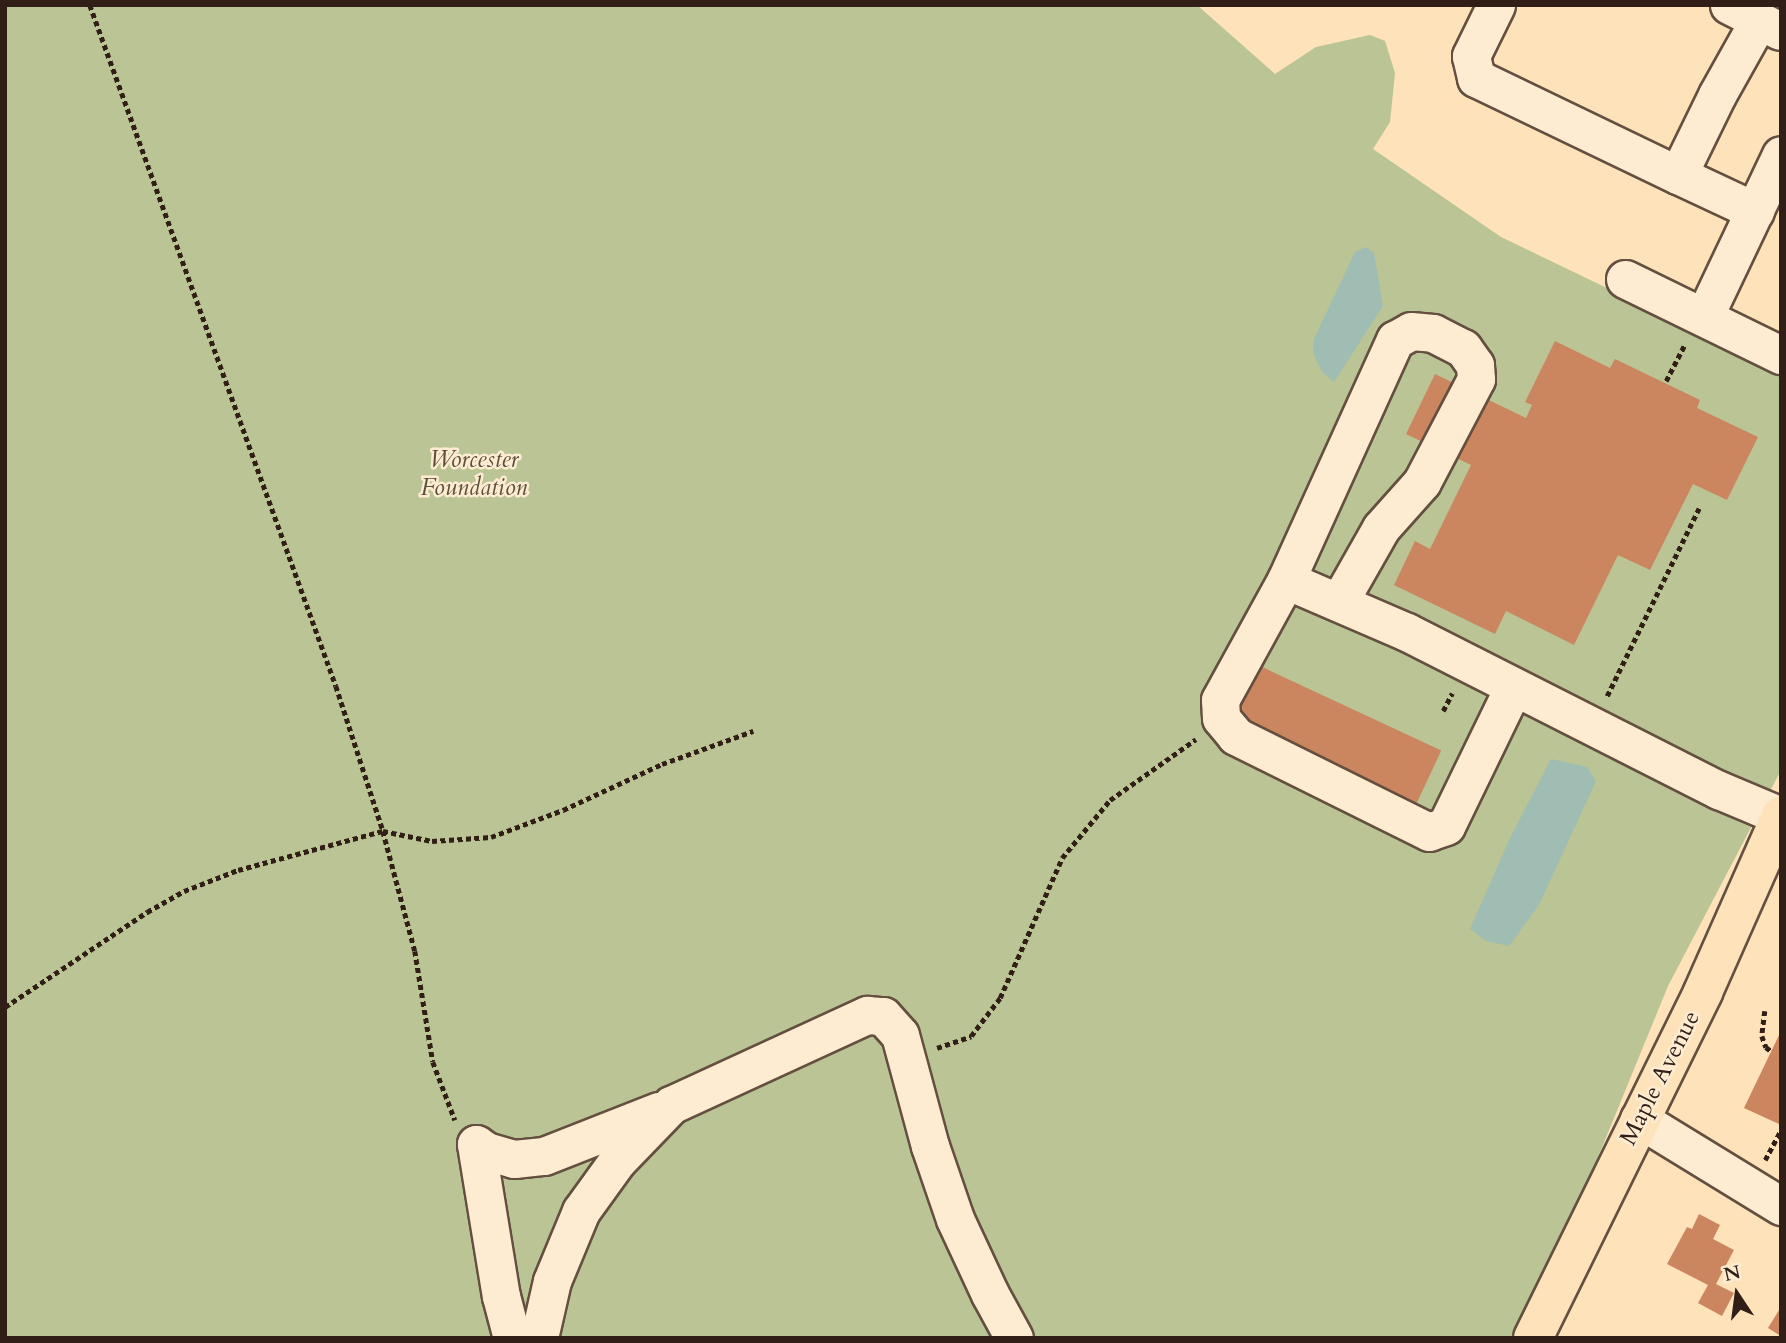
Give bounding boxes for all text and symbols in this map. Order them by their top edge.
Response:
park label: Worcester Foundation [421,446,527,502]
street label: Maple Avenue [1614,1006,1706,1150]
north arrow [1702,1259,1772,1329]
text: N [1721,1259,1743,1288]

